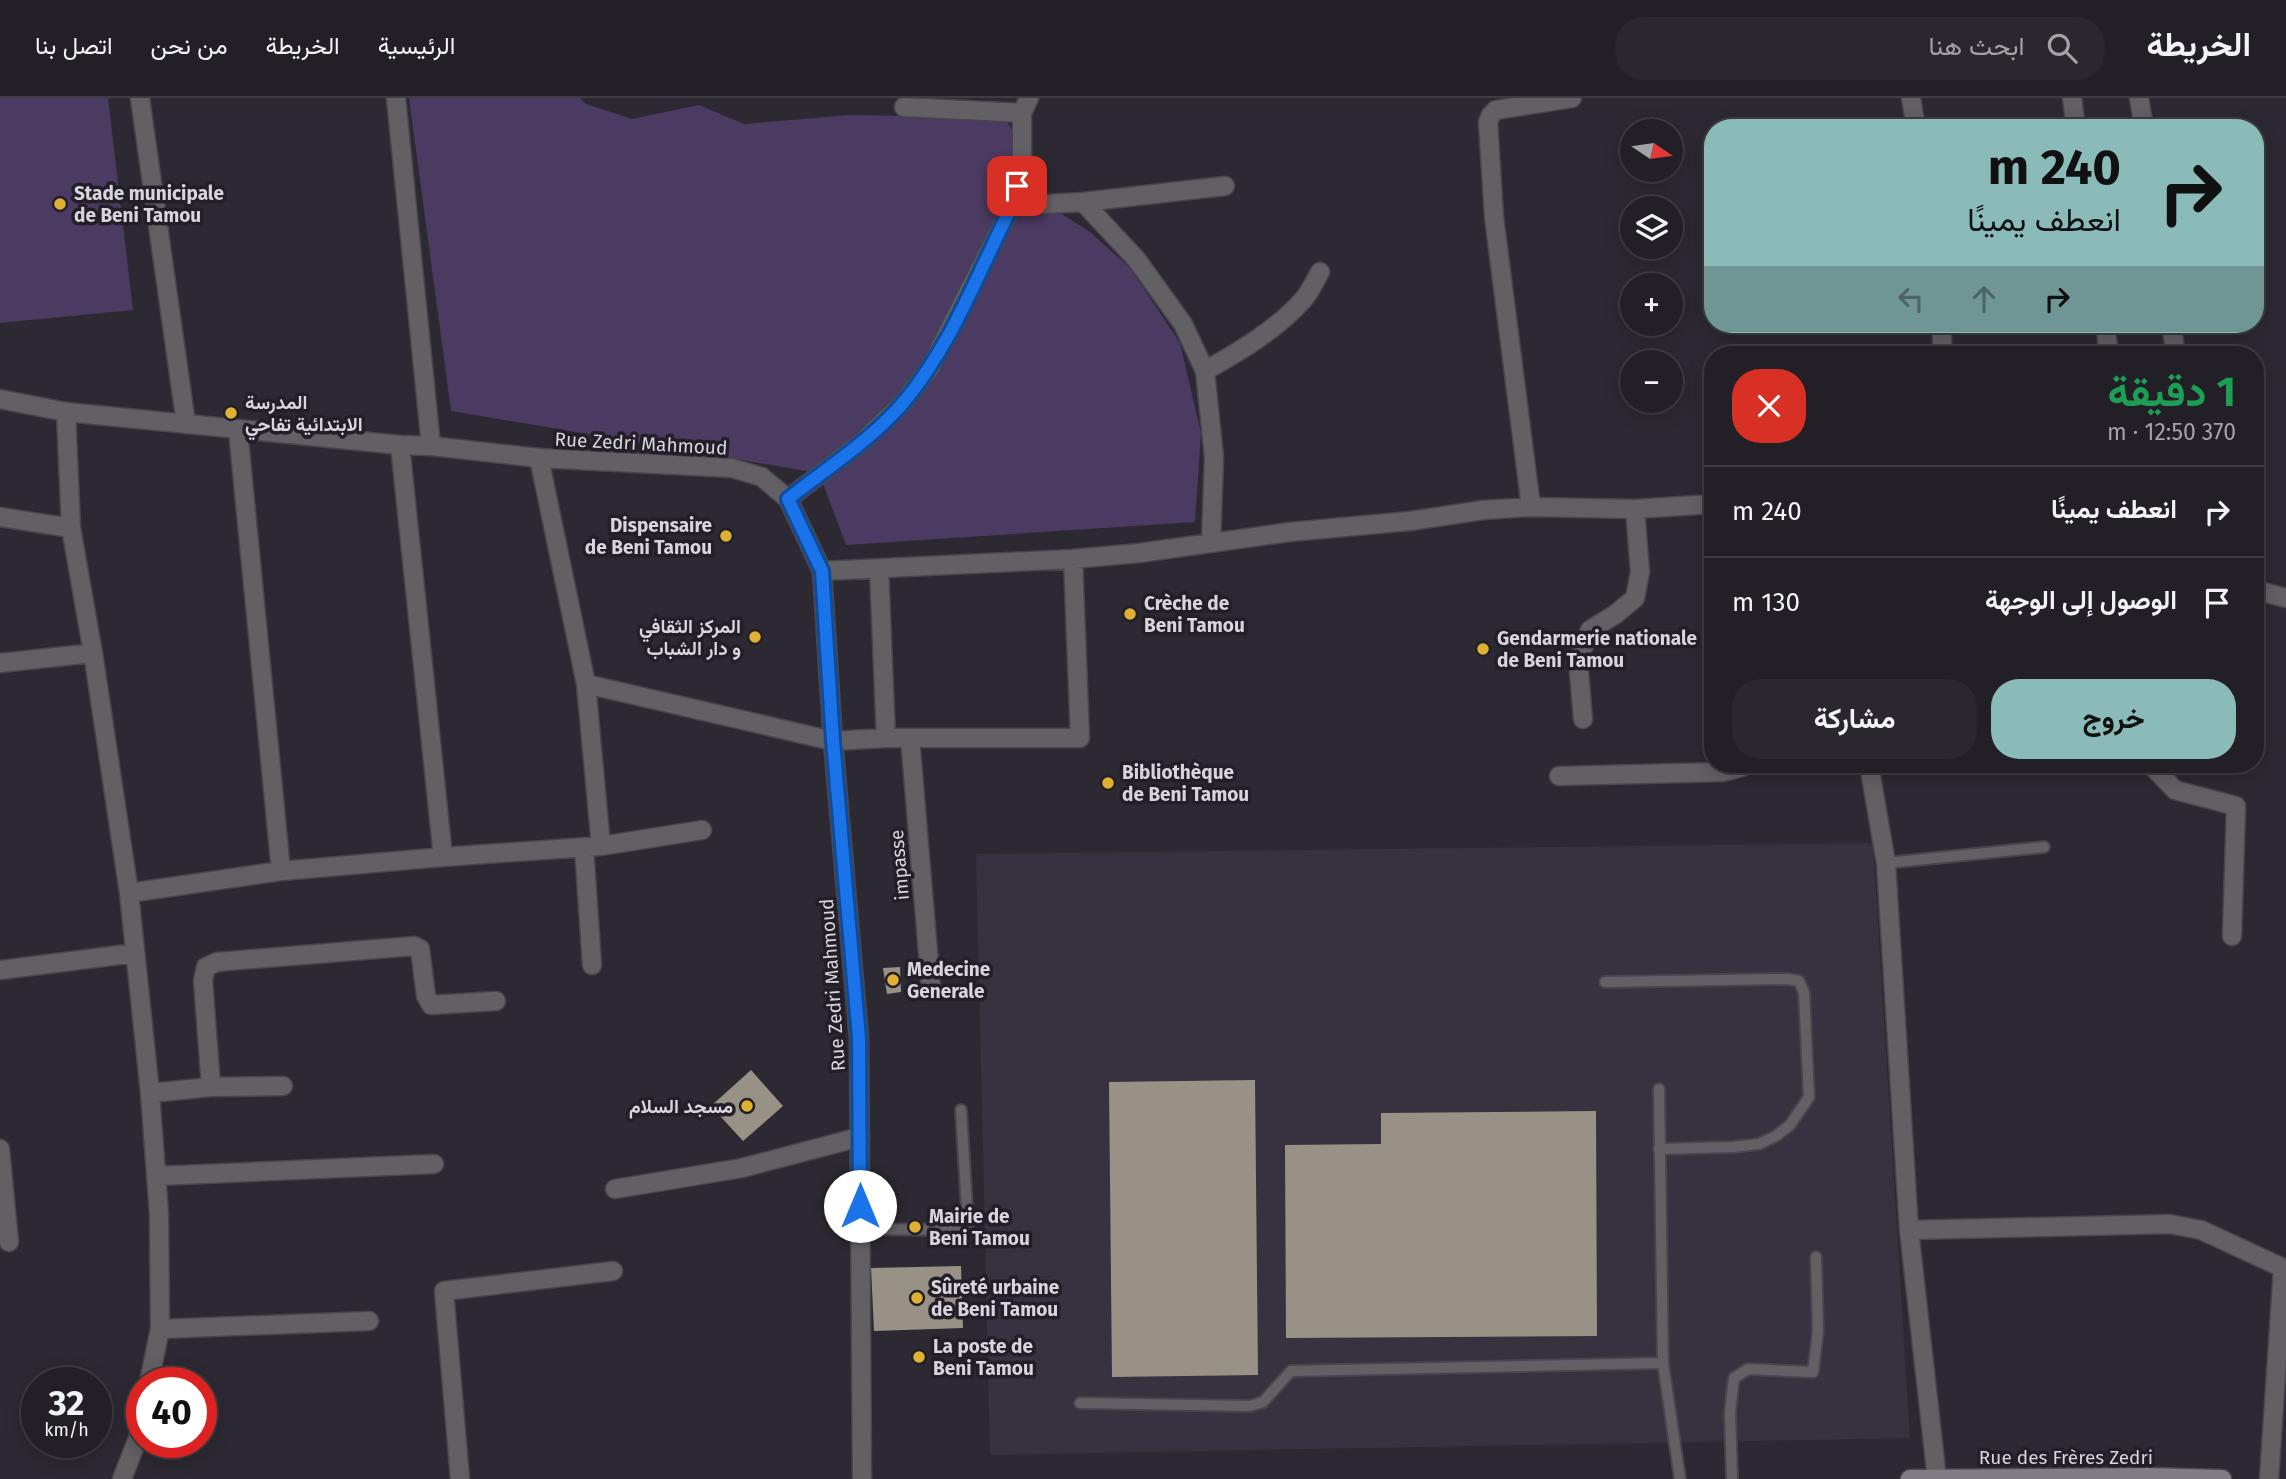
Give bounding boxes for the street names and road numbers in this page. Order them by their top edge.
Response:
street label: Rue Zedri Mahmoud [554,427,728,460]
street label: impasse [885,829,914,901]
street label: Rue Zedri Mahmoud [815,898,850,1072]
street label: Rue des Frères Zedri [1979,1446,2153,1469]

